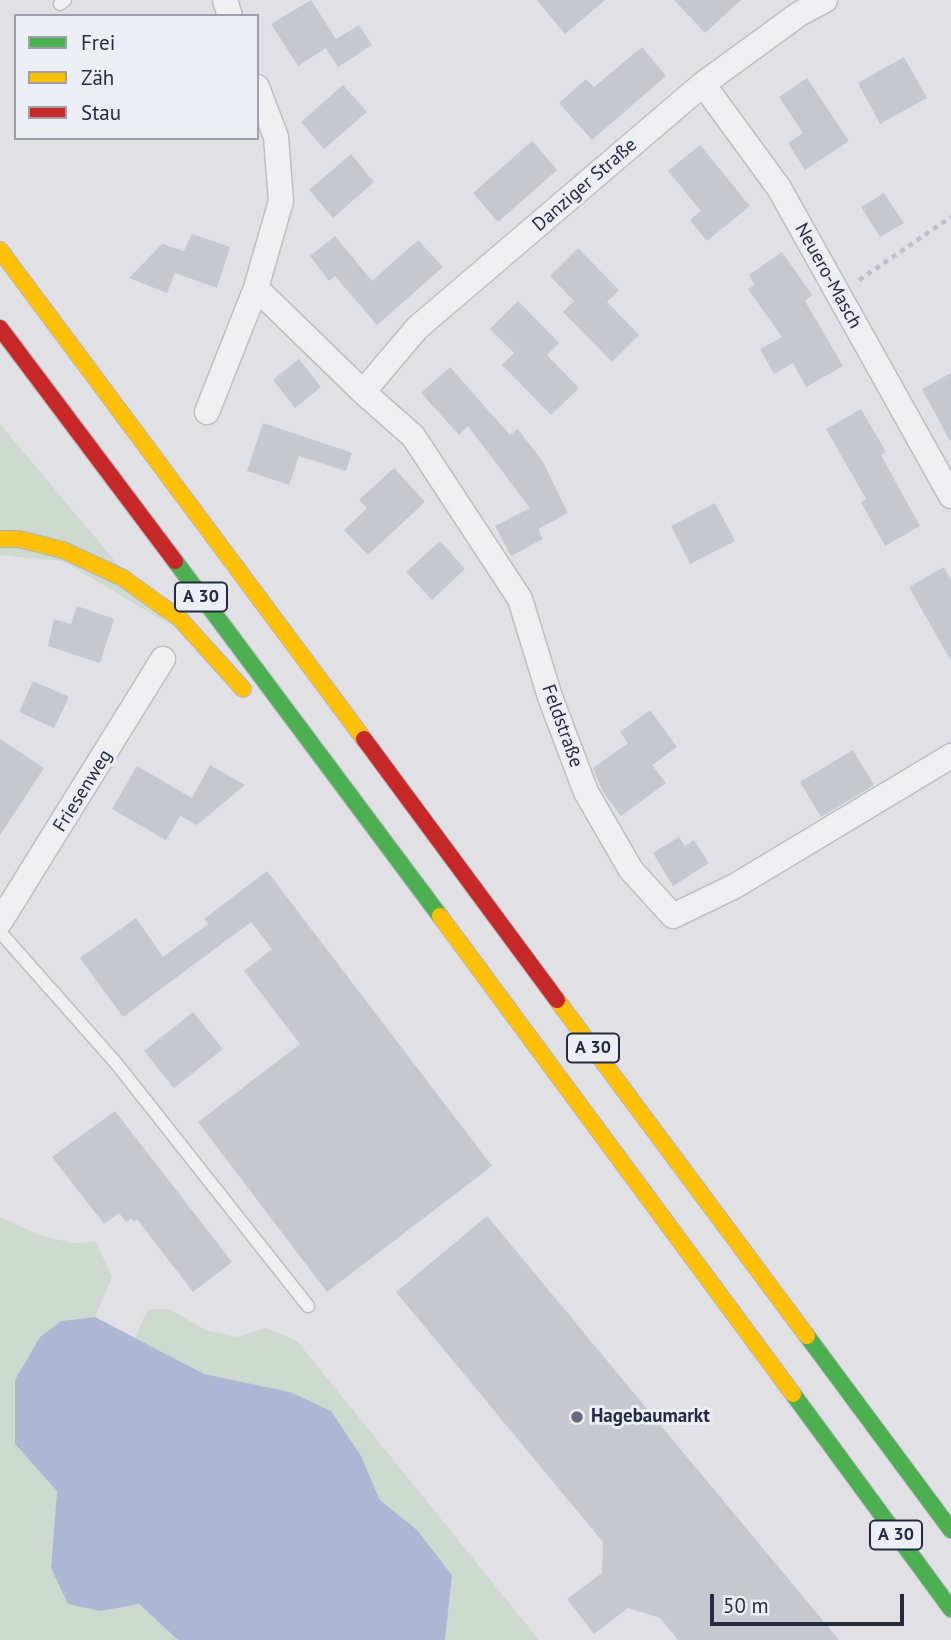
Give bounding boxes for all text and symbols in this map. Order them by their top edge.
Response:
legend [14,14,259,140]
text: Frei [81,29,115,56]
text: Zäh [81,64,114,91]
text: Stau [81,99,121,126]
street label: Danziger Straße [528,134,642,236]
street label: Neuero-Masch [790,219,866,333]
road number: A 30 [175,582,227,612]
street label: Feldstraße [537,681,587,771]
street label: Friesenweg [49,746,117,836]
road number: A 30 [567,1034,619,1063]
place label: Hagebaumarkt [591,1406,710,1428]
marker: Hagebaumarkt [569,1409,585,1425]
road number: A 30 [870,1520,922,1550]
scale bar [713,1580,907,1624]
text: 50 m [723,1592,769,1619]

